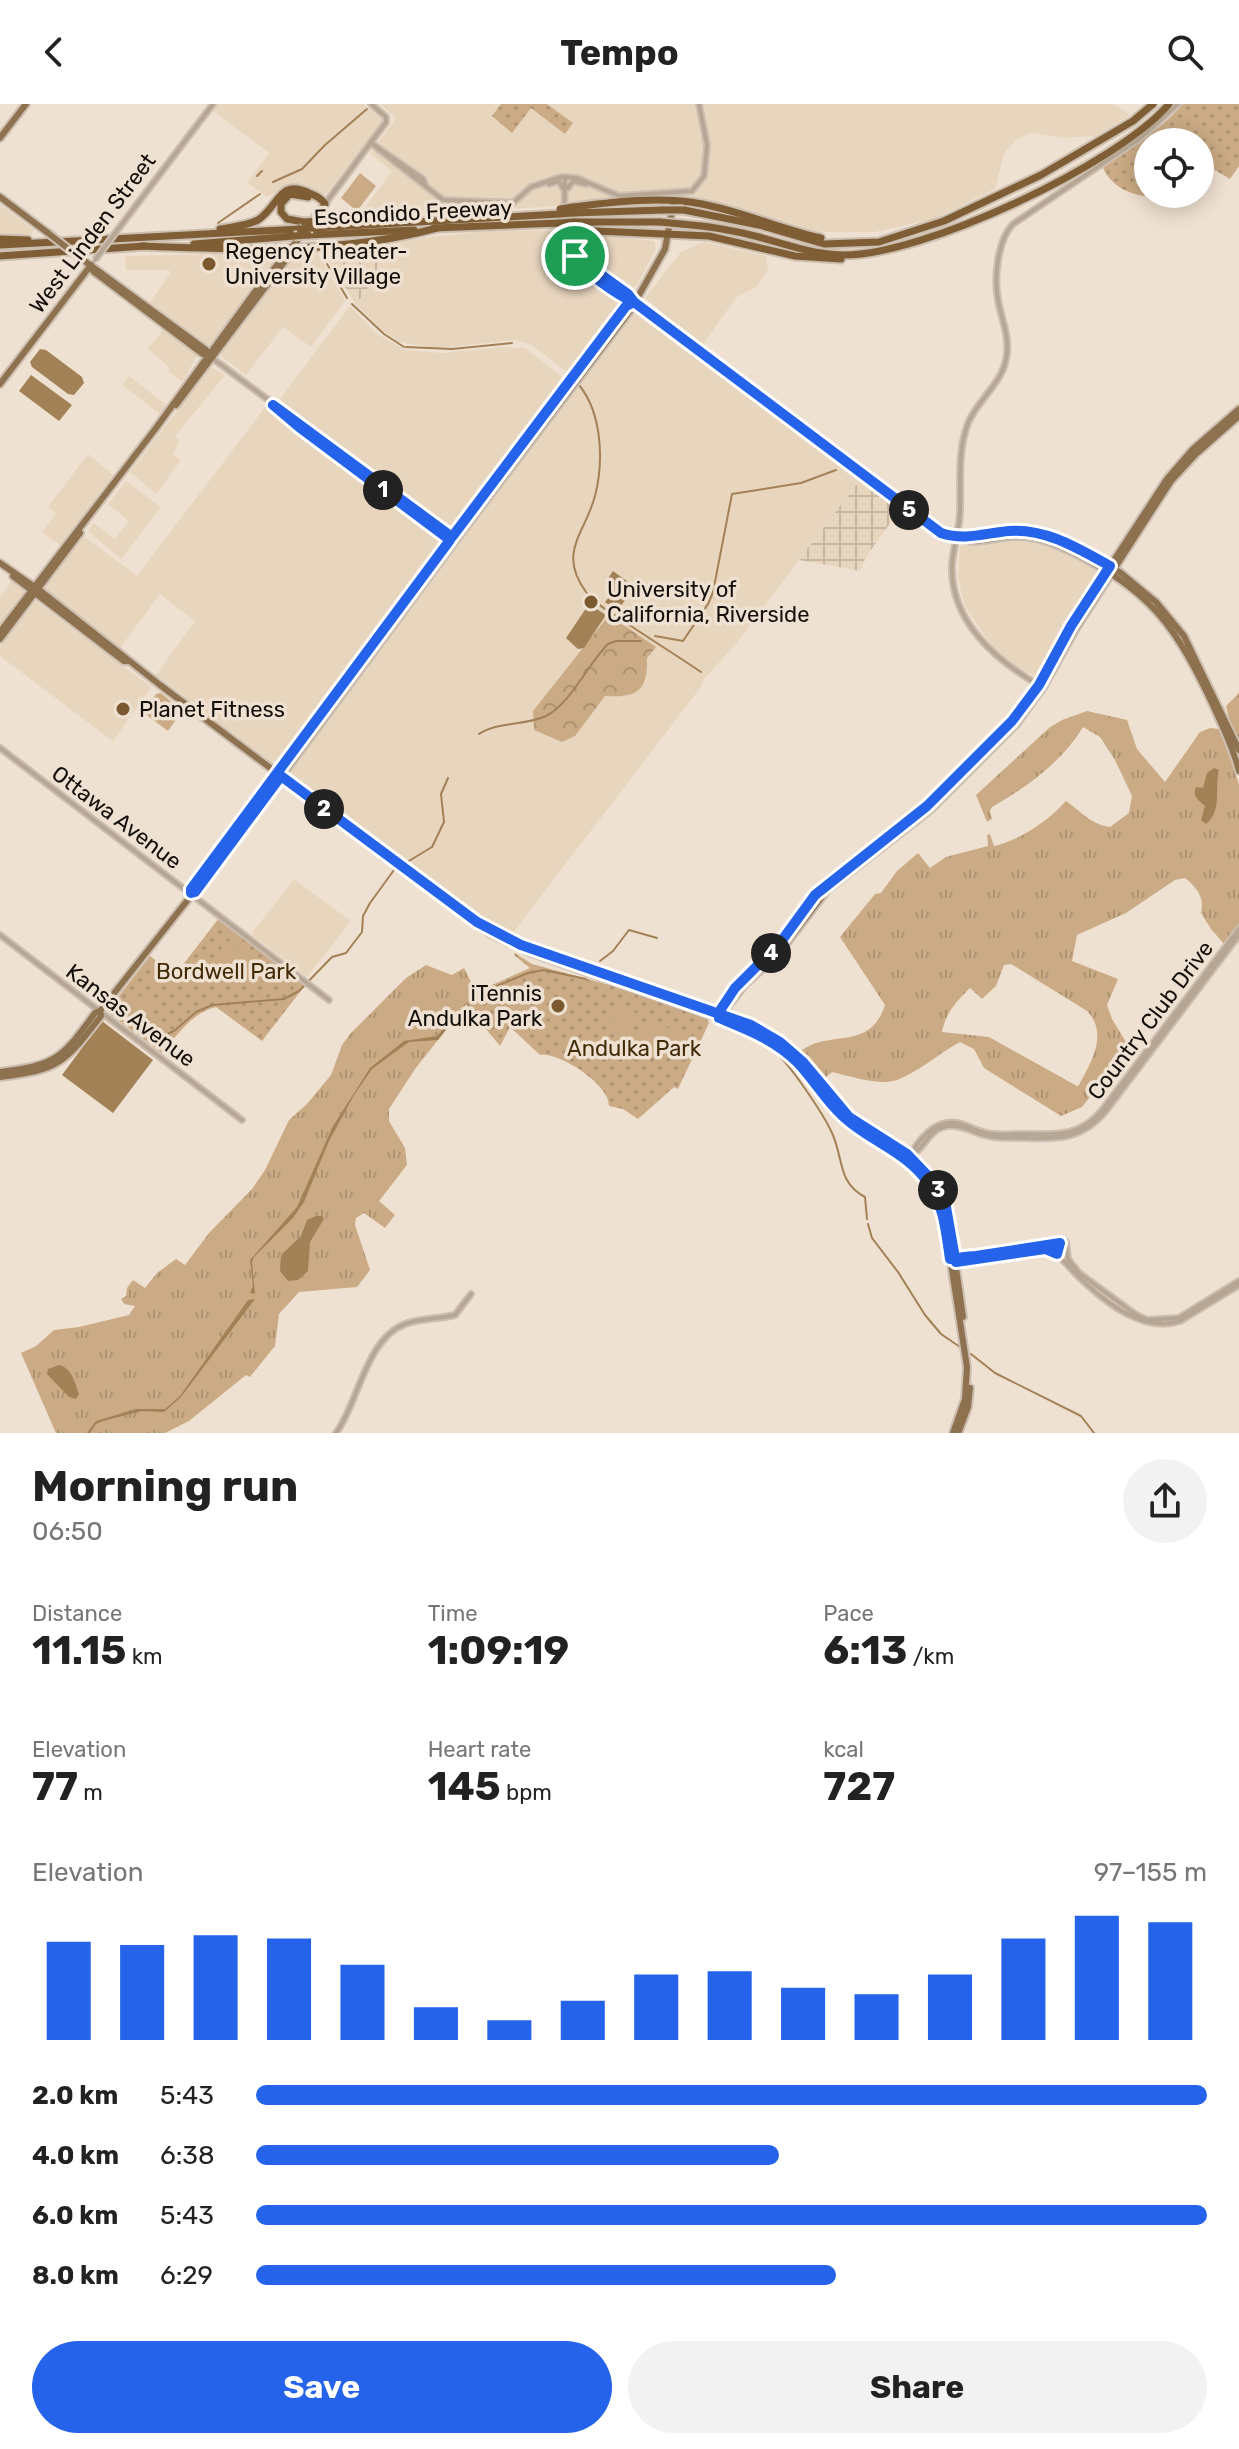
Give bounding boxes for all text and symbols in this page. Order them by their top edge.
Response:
icon: back [32,30,76,74]
icon: search [1163,30,1207,74]
text: Tempo [560,31,679,74]
map controls [1134,128,1214,208]
button: locate [1134,128,1214,208]
street label: West Linden Street [23,148,162,319]
street label: Escondido Freeway [313,194,513,231]
pin [541,222,609,290]
icon: arrive [553,234,597,278]
place label: Regency Theater- University Village [225,238,408,290]
marker: Regency Theater- University Village [200,255,218,273]
pin: 1 [363,470,403,510]
text: 1 [378,476,388,503]
pin: 5 [889,490,929,530]
text: 5 [902,496,916,523]
place label: University of California, Riverside [607,576,810,628]
marker: University of California, Riverside [582,593,600,611]
place label: Planet Fitness [139,696,285,723]
marker: Planet Fitness [114,700,132,718]
street label: Ottawa Avenue [46,760,187,875]
pin: 2 [304,789,344,829]
text: 2 [317,795,331,822]
pin: 4 [751,933,791,973]
street label: Country Club Drive [1082,935,1219,1105]
text: 4 [763,939,779,966]
street label: Kansas Avenue [61,958,201,1073]
park label: Bordwell Park [156,958,297,985]
place label: iTennis Andulka Park [408,980,543,1032]
marker: iTennis Andulka Park [549,997,567,1015]
park label: Andulka Park [567,1035,702,1062]
pin: 3 [918,1170,958,1210]
text: 3 [931,1176,945,1203]
button: share [1123,1459,1207,1543]
text: Morning run [32,1460,298,1512]
text: 06:50 [32,1516,103,1547]
text: Distance [32,1600,122,1627]
text: Time [428,1600,478,1627]
text: Pace [823,1600,874,1627]
text: 11.15 [32,1627,126,1674]
text: 1:09:19 [428,1627,569,1674]
text: 6:13 [823,1627,907,1674]
text: km [126,1643,163,1670]
text: /km [907,1643,954,1670]
text: Elevation [32,1736,126,1763]
text: Heart rate [428,1736,531,1763]
text: kcal [823,1736,864,1763]
text: 77 [32,1763,78,1810]
text: 145 [428,1763,501,1810]
text: 727 [823,1763,895,1810]
text: m [78,1779,103,1806]
text: bpm [501,1779,552,1806]
text: Elevation [32,1857,143,1888]
text: 97–155 m [1094,1857,1207,1888]
text: 2.0 km [32,2080,118,2111]
text: 5:43 [160,2080,214,2111]
text: 4.0 km [32,2140,119,2171]
text: 6:38 [160,2140,215,2171]
text: 6.0 km [32,2200,118,2231]
text: 5:43 [160,2200,214,2231]
text: 8.0 km [32,2260,119,2291]
text: 6:29 [160,2260,213,2291]
button: Save [32,2341,612,2433]
button: Share [628,2341,1207,2433]

